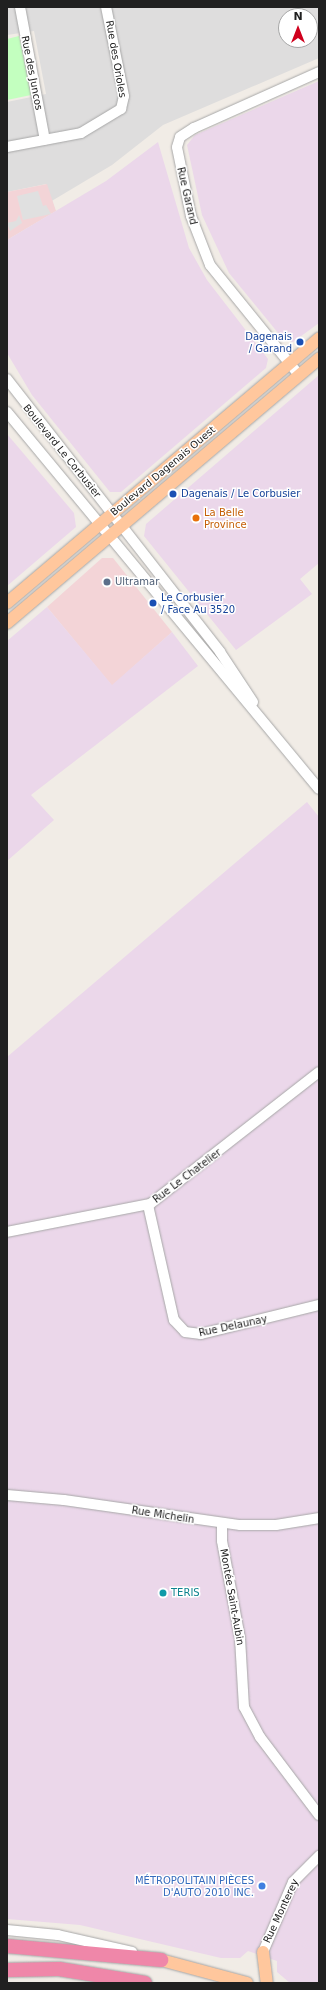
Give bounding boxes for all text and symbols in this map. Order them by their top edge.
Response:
north arrow [278,8,318,48]
text: N [293,10,303,23]
street label: Rue des Orioles [103,20,129,98]
street label: Rue des Juncos [19,35,45,111]
street label: Rue Garand [175,166,199,226]
place label: Dagenais / Garand [245,330,292,354]
marker: Dagenais / Garand [295,337,305,347]
street label: Boulevard Le Corbusier [21,402,103,500]
street label: Boulevard Dagenais Ouest [108,424,218,518]
place label: Dagenais / Le Corbusier [181,488,300,500]
marker: Dagenais / Le Corbusier [168,489,178,499]
place label: La Belle Province [204,506,247,530]
marker: La Belle Province [191,513,201,523]
place label: Ultramar [115,576,159,588]
marker: Ultramar [102,577,112,587]
place label: Le Corbusier / Face Au 3520 [161,591,235,614]
marker: Le Corbusier / Face Au 3520 [148,598,158,608]
street label: Rue Le Chatelier [151,1146,223,1206]
street label: Rue Delaunay [198,1313,268,1339]
street label: Rue Michelin [131,1504,195,1526]
street label: Montée Saint-Aubin [218,1548,246,1646]
place label: TERIS [171,1587,200,1599]
marker: TERIS [158,1588,168,1598]
place label: MÉTROPOLITAIN PIÈCES D'AUTO 2010 INC. [135,1874,254,1898]
street label: Rue Monterey [261,1877,301,1945]
marker: MÉTROPOLITAIN PIÈCES D'AUTO 2010 INC. [257,1881,267,1891]

